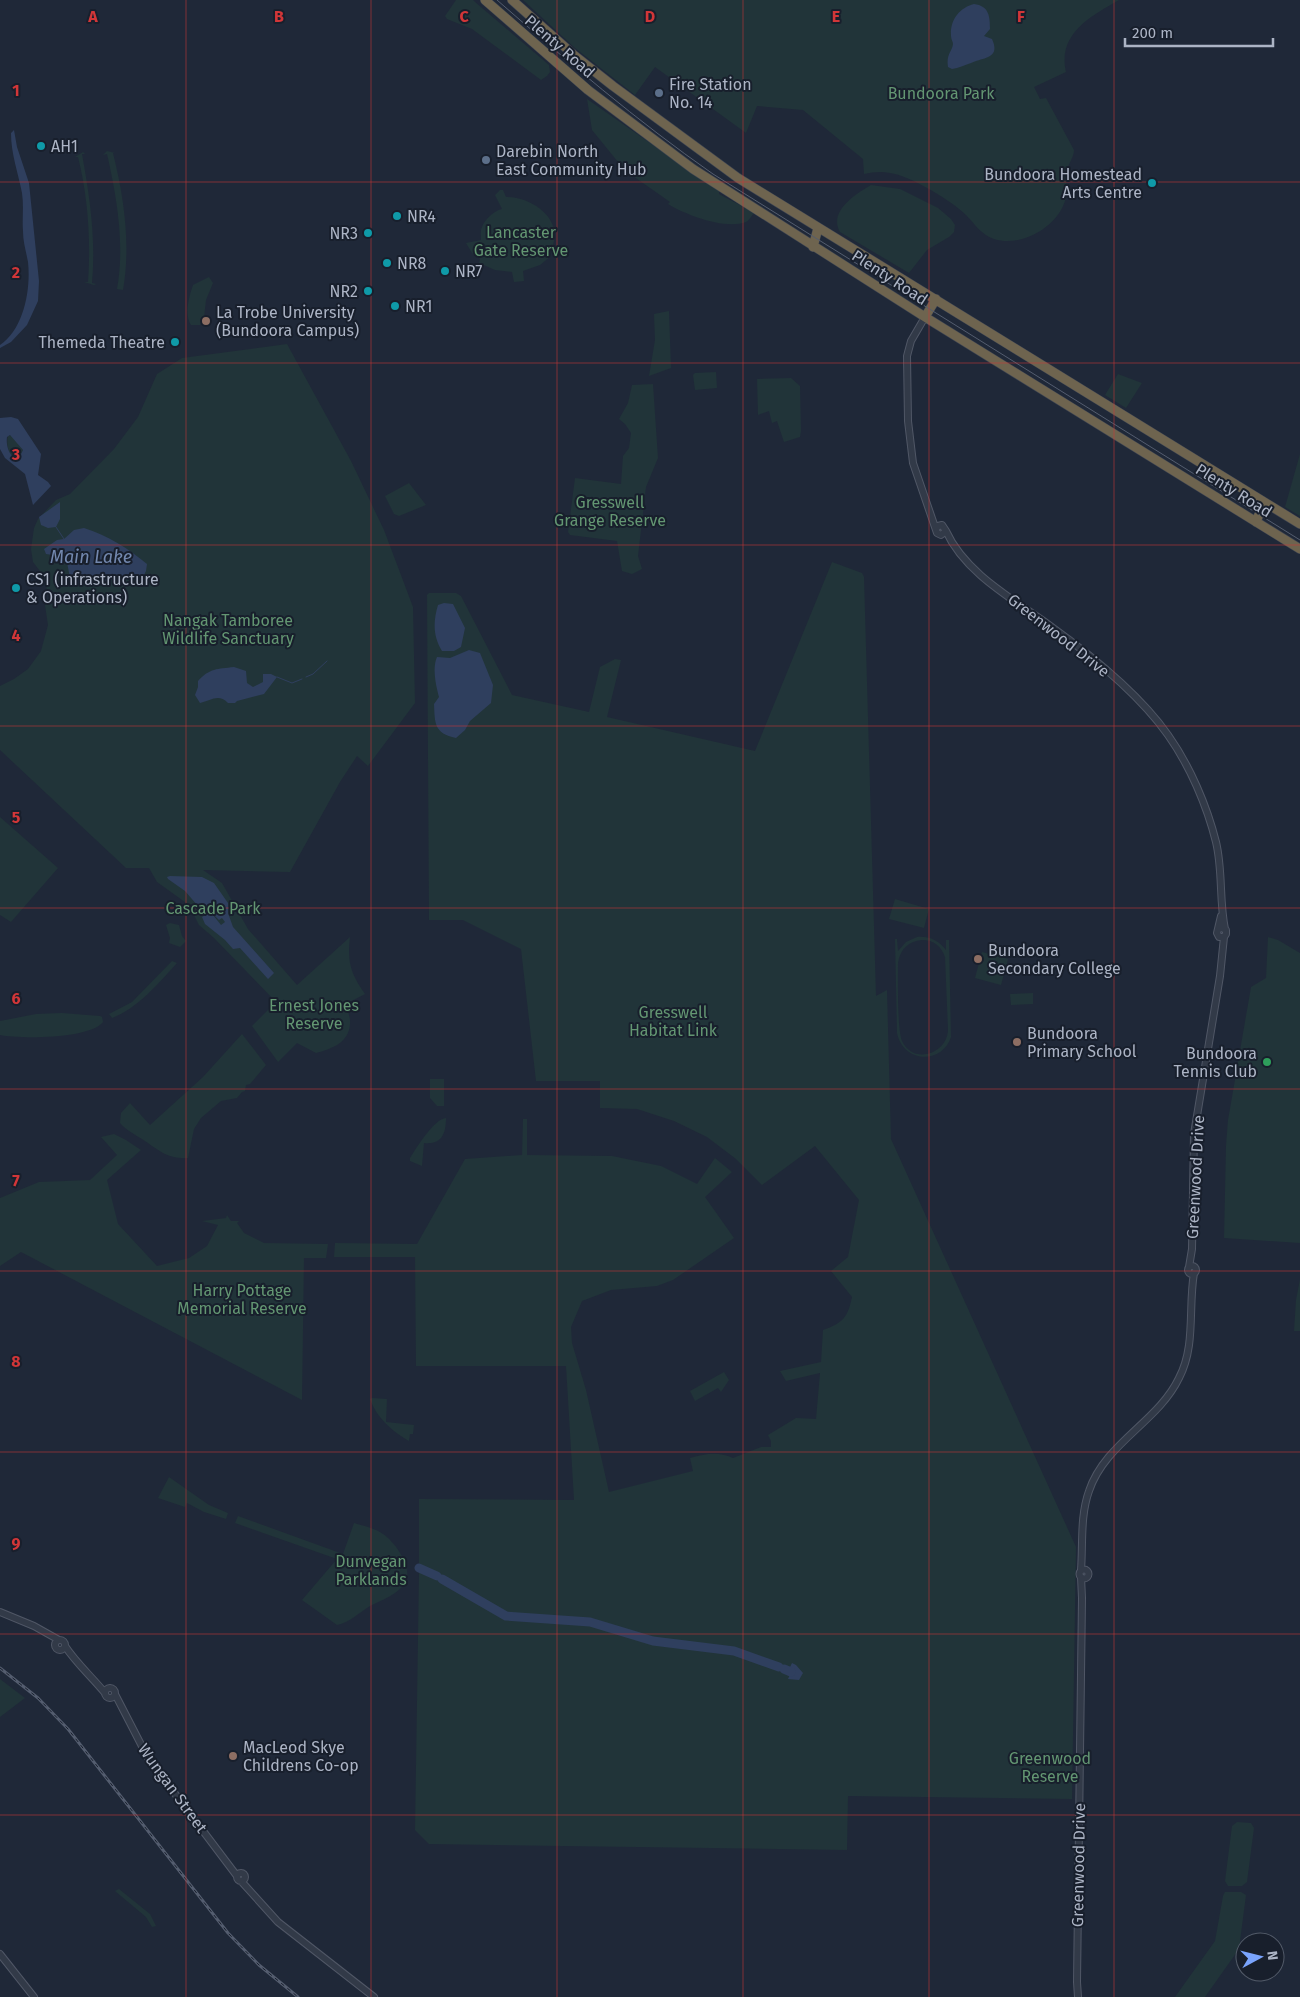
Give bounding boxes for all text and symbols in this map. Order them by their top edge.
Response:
text: A [87,7,98,26]
text: B [274,7,284,26]
text: C [459,7,469,26]
text: D [645,7,655,26]
text: E [832,7,840,26]
text: F [1017,7,1025,26]
street label: Plenty Road [521,11,599,82]
scale bar [1125,15,1272,47]
text: 200 m [1132,24,1173,42]
place label: Fire Station No. 14 [669,75,752,112]
text: 1 [12,81,20,100]
park label: Bundoora Park [888,84,995,103]
marker: Fire Station No. 14 [653,87,665,99]
place label: AH1 [51,137,78,156]
marker: AH1 [35,140,47,152]
place label: Darebin North East Community Hub [496,142,647,179]
marker: Darebin North East Community Hub [480,154,492,166]
place label: Bundoora Homestead Arts Centre [984,165,1142,202]
marker: Bundoora Homestead Arts Centre [1146,177,1158,189]
place label: NR4 [407,207,436,226]
marker: NR4 [391,210,403,222]
park label: Lancaster Gate Reserve [474,223,568,260]
place label: NR3 [329,224,358,243]
marker: NR3 [362,227,374,239]
street label: Plenty Road [848,246,931,309]
place label: NR8 [397,254,427,273]
marker: NR8 [381,257,393,269]
place label: NR7 [455,262,482,281]
text: 2 [12,263,20,282]
marker: NR7 [439,265,451,277]
place label: NR2 [329,282,358,301]
marker: NR2 [362,285,374,297]
place label: NR1 [405,297,432,316]
marker: NR1 [389,300,401,312]
place label: La Trobe University (Bundoora Campus) [216,303,359,340]
marker: La Trobe University (Bundoora Campus) [200,315,212,327]
place label: Themeda Theatre [39,333,165,352]
marker: Themeda Theatre [169,336,181,348]
text: 3 [11,445,20,464]
street label: Plenty Road [1192,459,1275,521]
park label: Gresswell Grange Reserve [554,493,666,530]
water label: Main Lake [50,546,132,568]
place label: CS1 (infrastructure & Operations) [26,570,159,607]
marker: CS1 (infrastructure & Operations) [10,582,22,594]
street label: Greenwood Drive [1004,590,1113,681]
park label: Nangak Tamboree Wildlife Sanctuary [162,611,294,648]
text: 4 [11,626,21,645]
text: 5 [12,808,21,827]
park label: Cascade Park [165,899,261,918]
place label: Bundoora Secondary College [988,941,1121,978]
marker: Bundoora Secondary College [972,953,984,965]
text: 6 [11,989,21,1008]
park label: Ernest Jones Reserve [269,996,359,1033]
park label: Gresswell Habitat Link [629,1003,718,1040]
place label: Bundoora Primary School [1027,1024,1137,1061]
marker: Bundoora Primary School [1011,1036,1023,1048]
place label: Bundoora Tennis Club [1174,1044,1257,1081]
marker: Bundoora Tennis Club [1261,1056,1273,1068]
street label: Greenwood Drive [1183,1115,1208,1239]
text: 7 [12,1171,20,1190]
park label: Harry Pottage Memorial Reserve [177,1281,307,1318]
text: 8 [11,1352,21,1371]
text: 9 [12,1534,21,1553]
park label: Dunvegan Parklands [335,1552,407,1589]
place label: MacLeod Skye Childrens Co-op [243,1738,359,1775]
street label: Wungan Street [134,1740,211,1837]
park label: Greenwood Reserve [1009,1749,1091,1786]
marker: MacLeod Skye Childrens Co-op [227,1750,239,1762]
street label: Greenwood Drive [1068,1803,1089,1927]
north arrow [1235,1932,1285,1982]
text: N [1263,1950,1281,1961]

